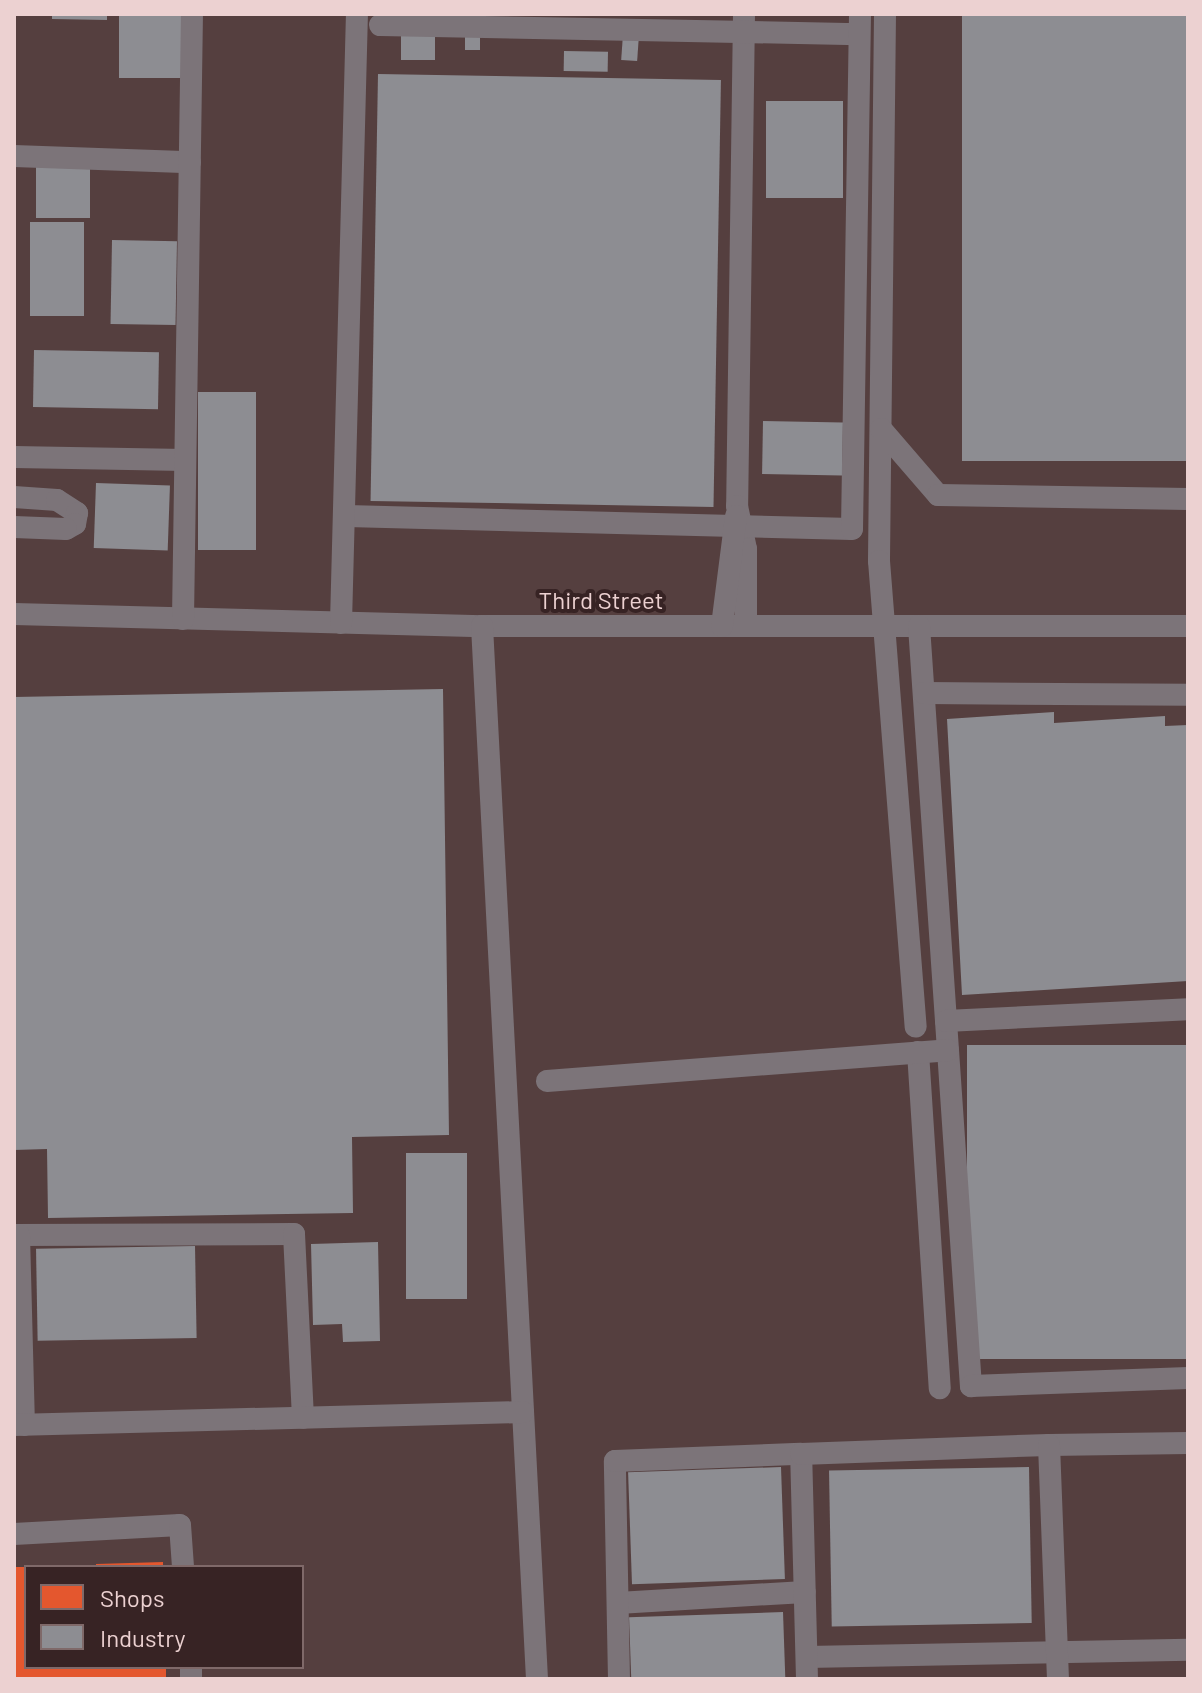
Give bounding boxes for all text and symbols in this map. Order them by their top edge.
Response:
street label: Third Street [539,586,663,614]
legend [24,1565,304,1669]
text: Shops [100,1583,165,1612]
text: Industry [100,1623,186,1652]

